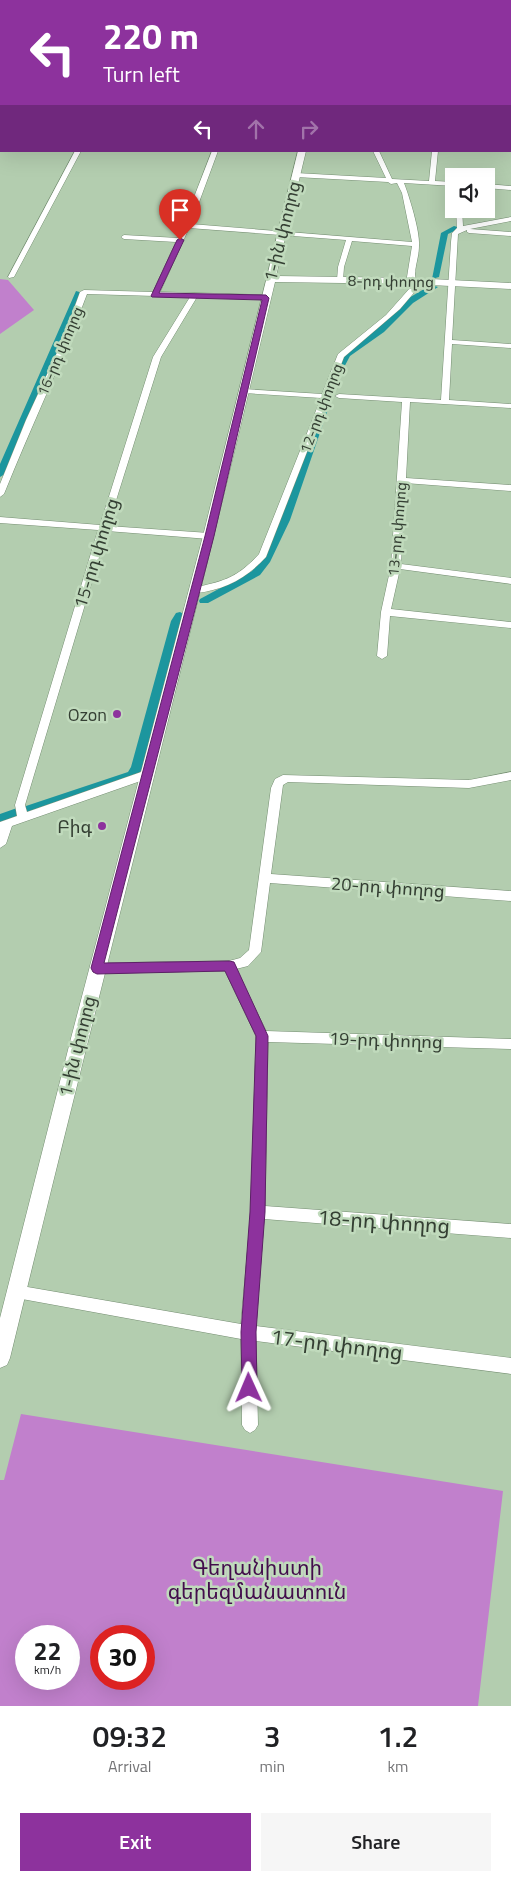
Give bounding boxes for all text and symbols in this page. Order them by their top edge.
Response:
text: 220 m [103,9,199,63]
icon: left [20,20,85,85]
text: Turn left [103,57,180,91]
icon: left [189,115,217,143]
icon: ahead [242,115,270,143]
icon: right [295,115,323,143]
map controls [445,168,495,218]
button: sound [445,168,495,218]
street label: 1-ին փողոց [256,178,308,284]
pin [159,189,201,240]
icon: arrive [166,196,194,224]
street label: 8-րդ փողոց [348,269,434,293]
street label: 16-րդ փողոց [31,303,89,399]
street label: 12-րդ փողոց [293,360,349,456]
street label: 13-րդ փողոց [381,481,413,577]
street label: 15-րդ փողոց [66,495,126,611]
place label: Ozon [68,701,107,728]
marker: Ozon [111,708,123,720]
place label: Բիգ [57,813,92,840]
marker: Բիգ [96,820,108,832]
street label: 20-րդ փողոց [330,870,446,904]
street label: 1-ին փողոց [51,993,103,1099]
street label: 19-րդ փողոց [329,1025,443,1055]
street label: 18-րդ փողոց [317,1200,451,1242]
street label: 17-րդ փողոց [269,1320,405,1368]
position arrow [222,1361,274,1413]
park label: Գեղանիստի գերեզմանատուն [168,1551,346,1607]
speed limit sign: 30 [90,1625,155,1690]
text: 22 [33,1632,62,1670]
text: km/h [34,1660,61,1679]
text: 09:32 [93,1713,167,1759]
text: 3 [264,1713,281,1759]
text: 1.2 [378,1713,418,1759]
text: Arrival [108,1754,151,1778]
text: min [260,1754,285,1778]
text: km [387,1754,409,1778]
button: Exit [20,1813,251,1871]
button: Share [261,1813,491,1871]

